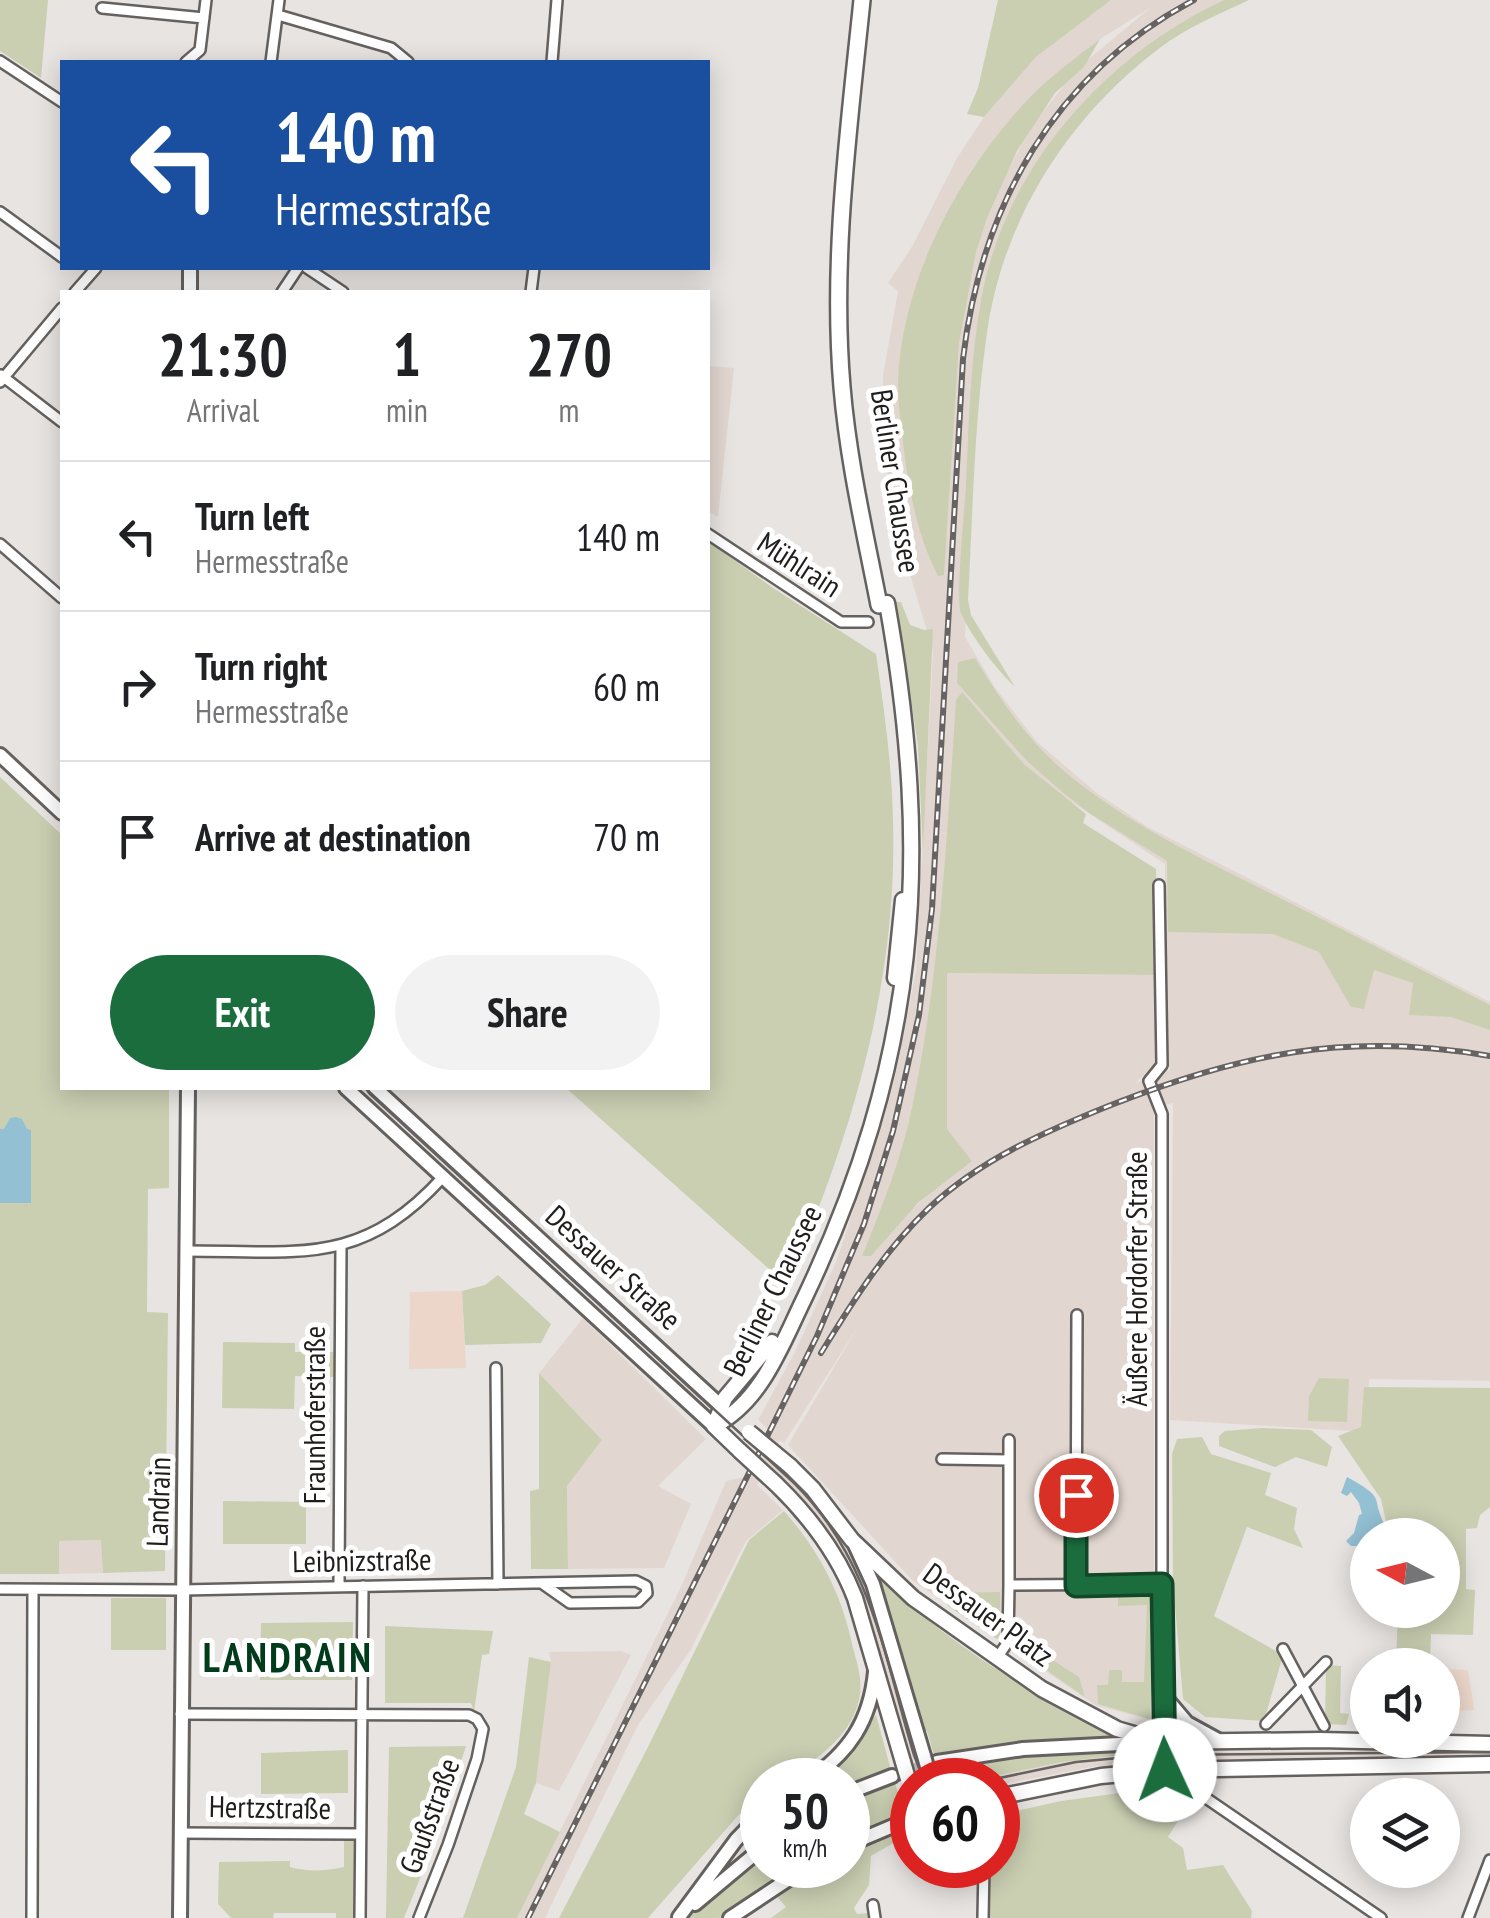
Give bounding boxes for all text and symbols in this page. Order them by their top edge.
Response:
text: 140 m [275,91,436,181]
icon: left [110,100,240,230]
text: Hermesstraße [275,179,492,237]
text: 21:30 [158,315,288,393]
text: 1 [393,315,421,393]
text: 270 [526,315,612,393]
street label: Berliner Chaussee [863,386,930,575]
text: Arrival [187,389,259,431]
text: min [386,389,428,431]
text: m [558,389,579,431]
text: Turn left [195,491,309,540]
icon: left [110,509,165,564]
text: 140 m [576,512,660,561]
street label: Mühlrain [751,522,849,605]
text: Hermesstraße [195,540,349,582]
text: Turn right [195,641,327,690]
icon: right [110,659,165,714]
text: 60 m [593,662,660,711]
text: Hermesstraße [195,690,349,732]
icon: arrive [110,809,165,864]
text: Arrive at destination [195,812,471,861]
text: 70 m [593,812,660,861]
button: Exit [110,955,375,1070]
button: Share [395,955,660,1070]
street label: Äußere Hordorfer Straße [1116,1151,1155,1407]
street label: Dessauer Straße [538,1196,690,1338]
street label: Berliner Chaussee [714,1199,830,1382]
street label: Fraunhoferstraße [294,1326,333,1504]
pin [1034,1453,1119,1538]
street label: Landrain [136,1456,179,1548]
icon: arrive [1049,1468,1104,1523]
north arrow [1350,1518,1460,1628]
map controls [1350,1518,1460,1888]
street label: Leibnizstraße [292,1539,432,1580]
street label: Dessauer Platz [916,1553,1062,1674]
district label: LANDRAIN [203,1631,373,1683]
button: sound [1350,1648,1460,1758]
position arrow [1113,1718,1217,1822]
street label: Gaußstraße [390,1752,467,1879]
speed limit sign: 60 [890,1758,1020,1888]
text: 50 [781,1778,829,1843]
button: layers [1350,1778,1460,1888]
street label: Hertzstraße [209,1786,331,1827]
text: km/h [783,1832,827,1864]

